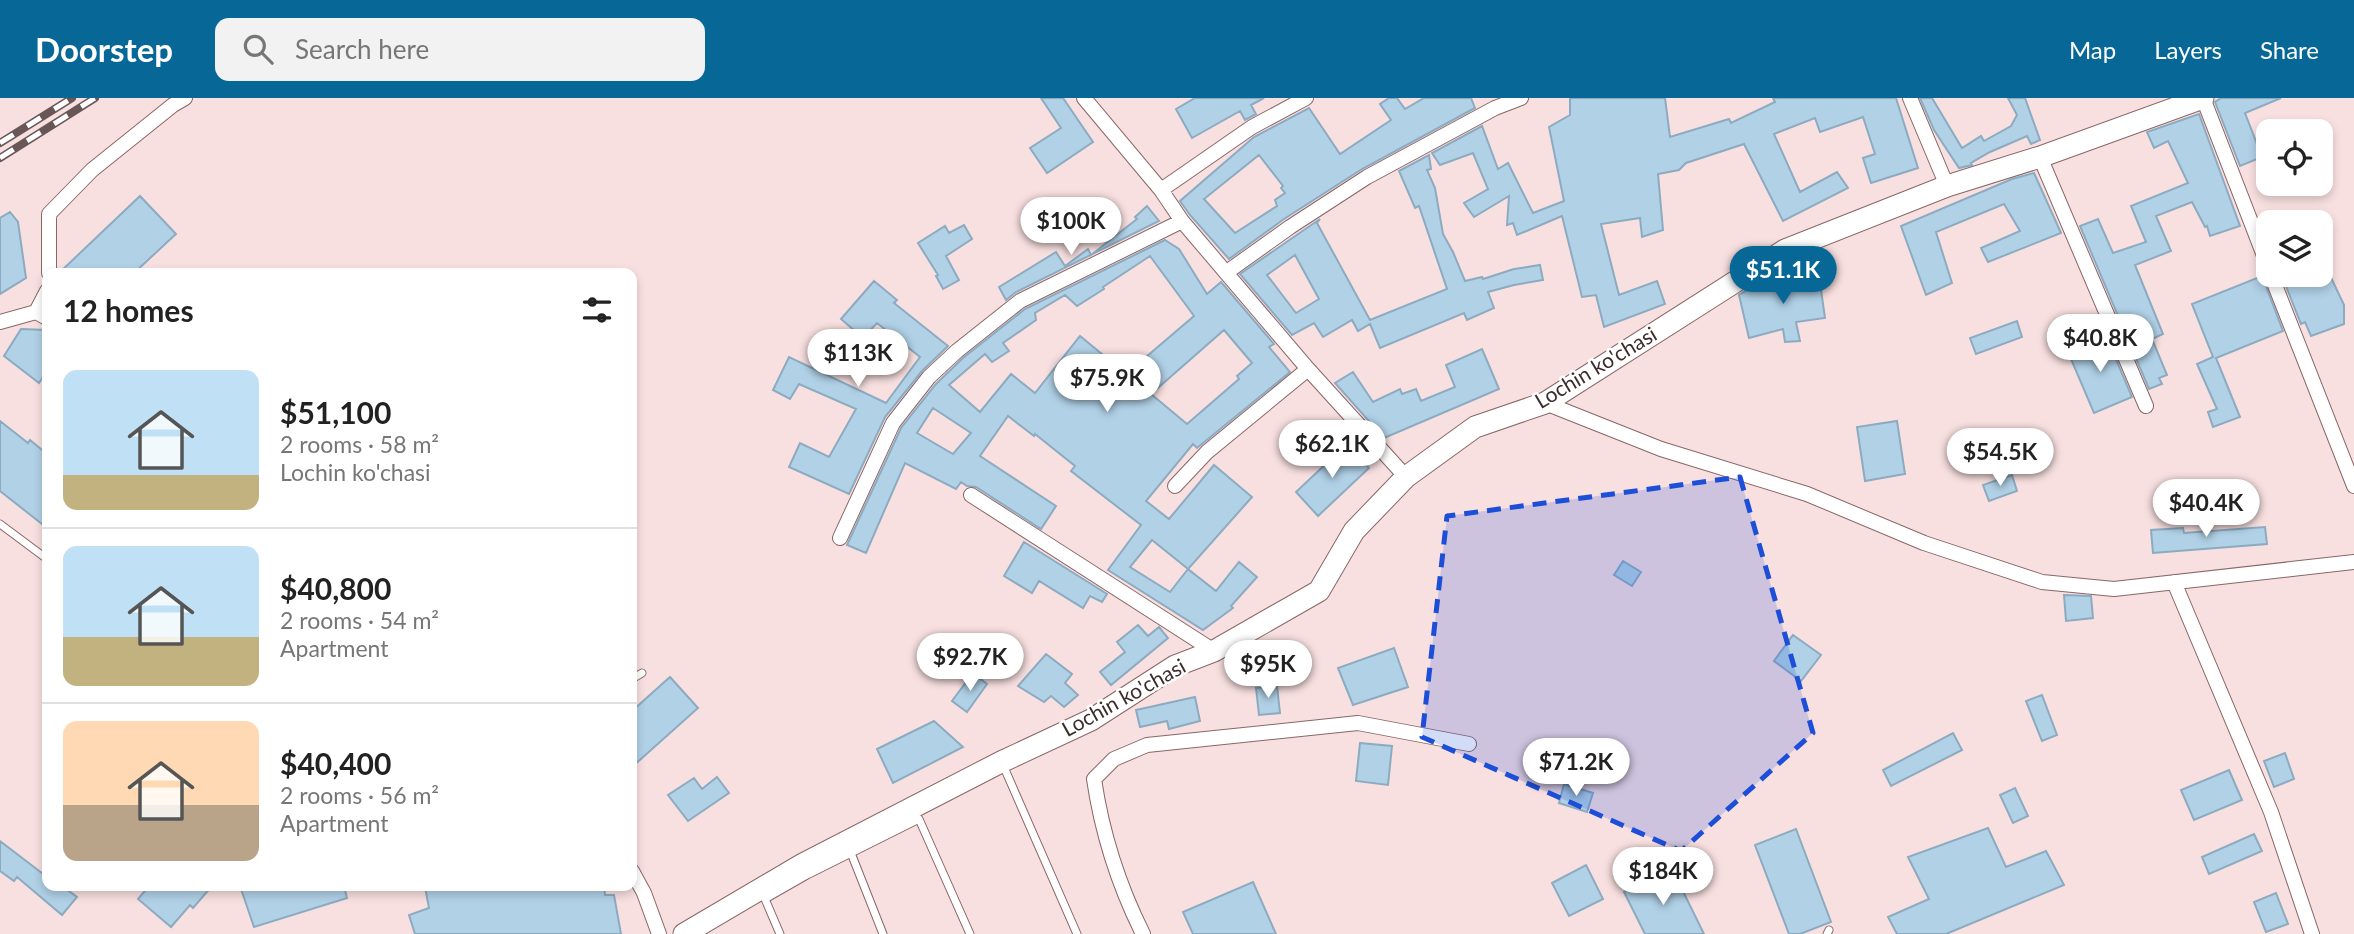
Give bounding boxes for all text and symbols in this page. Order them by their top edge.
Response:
search box [215,18,705,81]
text: Doorstep [35,29,173,69]
icon: search [239,30,277,68]
text: Search here [295,33,429,65]
text: Map [2069,35,2116,64]
text: Layers [2154,35,2222,64]
text: Share [2260,35,2319,64]
map controls [2256,119,2333,287]
button: locate [2256,119,2333,196]
pin: $100K [1022,198,1120,257]
text: $100K [1036,206,1106,234]
button: layers [2256,210,2333,287]
pin: $51.1K [1726,246,1840,306]
text: $51.1K [1746,255,1820,283]
icon: filters [578,291,616,329]
text: 12 homes [63,292,194,328]
pin: $40.8K [2043,314,2157,374]
street label: Lochin ko'chasi [1530,321,1661,413]
text: $40.8K [2063,323,2137,351]
pin: $113K [809,330,907,389]
text: $113K [823,338,893,366]
pin: $75.9K [1050,354,1164,414]
text: $75.9K [1070,363,1144,391]
text: $51,100 [280,394,391,430]
icon: home [119,398,203,482]
pin: $62.1K [1275,420,1389,480]
pin: $54.5K [1943,428,2057,488]
text: $62.1K [1295,429,1369,457]
text: 2 rooms · 58 m² [280,430,439,458]
text: $54.5K [1963,437,2037,465]
text: Lochin ko'chasi [280,458,431,486]
pin: $40.4K [2149,480,2263,539]
text: $40.4K [2169,488,2243,516]
text: $40,800 [280,570,391,606]
icon: home [119,574,203,658]
text: 2 rooms · 54 m² [280,606,439,634]
text: Apartment [280,634,388,662]
pin: $92.7K [913,634,1027,693]
pin: $95K [1227,640,1309,700]
text: $92.7K [933,642,1007,670]
text: $95K [1240,649,1296,677]
street label: Lochin ko'chasi [1057,652,1189,741]
pin: $71.2K [1519,738,1633,798]
text: $40,400 [280,745,391,781]
text: $71.2K [1539,747,1613,775]
icon: home [119,749,203,833]
text: 2 rooms · 56 m² [280,781,439,809]
text: Apartment [280,809,388,837]
pin: $184K [1614,848,1712,907]
text: $184K [1628,856,1698,884]

